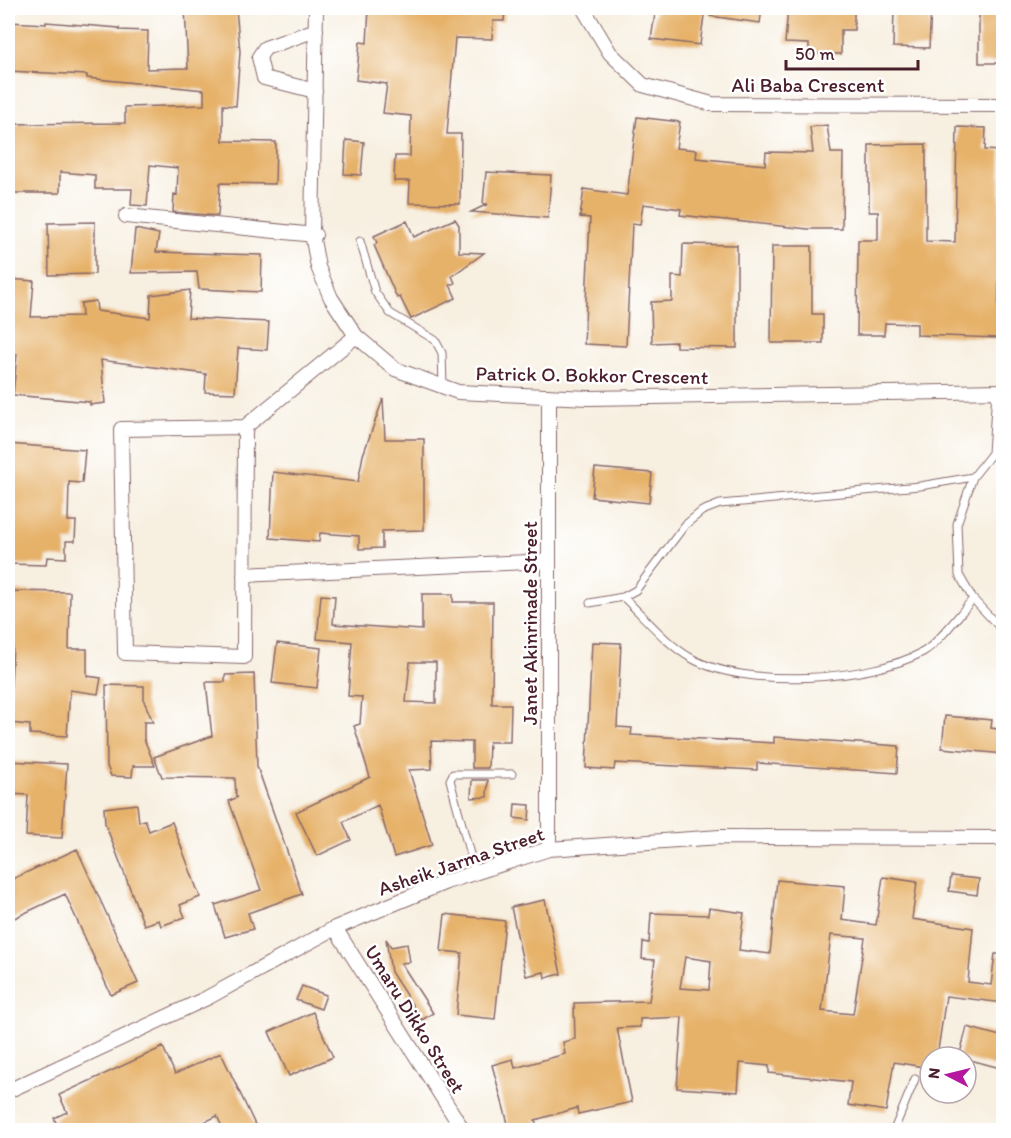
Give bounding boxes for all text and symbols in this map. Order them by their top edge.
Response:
scale bar [786,33,918,71]
text: 50 m [795,43,835,65]
street label: Ali Baba Crescent [732,73,884,97]
street label: Patrick O. Bokkor Crescent [476,361,709,389]
street label: Janet Akinrinade Street [518,521,542,725]
street label: Asheik Jarma Street [375,821,548,901]
street label: Umaru Dikko Street [360,940,470,1098]
north arrow [918,1045,978,1105]
text: N [924,1067,944,1080]

